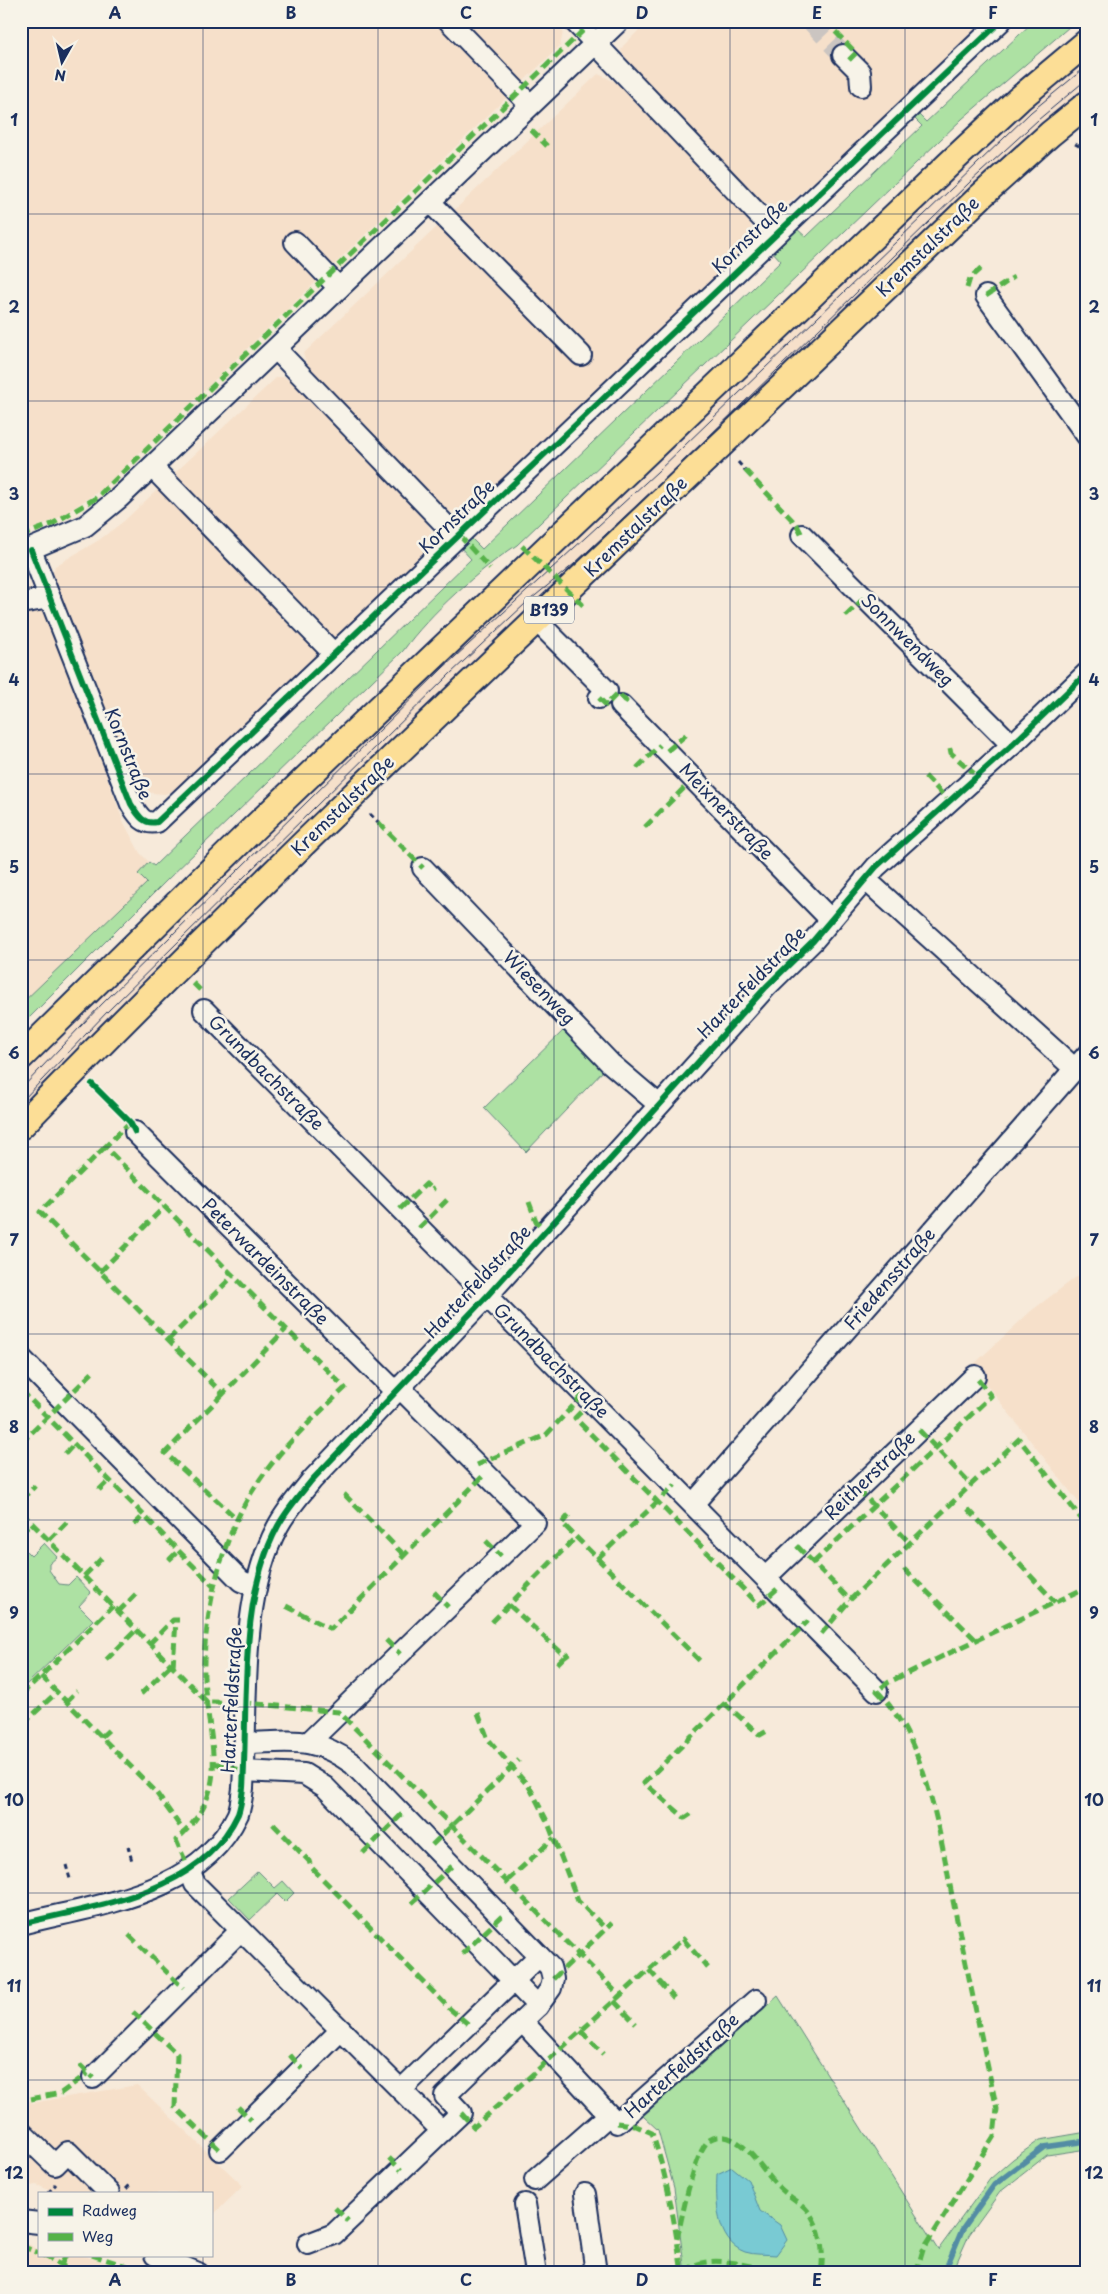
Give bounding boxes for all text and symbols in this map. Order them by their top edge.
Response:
text: A [109,0,122,24]
text: B [286,0,297,24]
text: C [460,0,472,24]
text: D [636,0,648,24]
text: E [812,0,822,24]
text: F [988,0,998,24]
north arrow [38,38,88,88]
text: N [53,64,67,87]
text: 1 [10,107,18,131]
text: 1 [1090,107,1098,131]
street label: Kremstalstraße [869,190,985,302]
street label: Kornstraße [705,192,793,279]
text: 2 [8,294,20,318]
text: 2 [1088,294,1100,318]
street label: Kremstalstraße [577,470,693,582]
street label: Kornstraße [412,472,500,559]
text: 3 [9,481,19,505]
text: 3 [1089,481,1099,505]
street label: Sonnwendweg [855,586,961,692]
road number: B139 [524,596,574,624]
text: 4 [9,667,20,691]
text: 4 [1089,667,1100,691]
street label: Kornstraße [99,703,160,803]
street label: Kremstalstraße [284,749,400,861]
street label: Meixnerstraße [674,756,781,866]
text: 5 [9,854,19,878]
text: 5 [1089,854,1099,878]
street label: Harterfeldstraße [690,920,812,1044]
street label: Wiesenweg [498,944,583,1030]
street label: Grundbachstraße [203,1008,331,1136]
text: 6 [8,1040,20,1064]
text: 6 [1088,1040,1100,1064]
street label: Peterwardeinstraße [196,1191,336,1331]
street label: Harterfeldstraße [417,1218,537,1344]
street label: Friedensstraße [837,1221,941,1335]
text: 7 [9,1227,19,1251]
text: 7 [1089,1227,1099,1251]
street label: Grundbachstraße [488,1296,616,1424]
text: 8 [9,1414,19,1438]
text: 8 [1089,1414,1099,1438]
street label: Reitherstraße [817,1424,921,1526]
text: 9 [9,1600,19,1624]
text: 9 [1089,1600,1099,1624]
street label: Harterfeldstraße [213,1626,248,1774]
text: 10 [4,1787,24,1811]
text: 10 [1084,1787,1104,1811]
text: 11 [7,1973,21,1997]
text: 11 [1087,1973,1101,1997]
street label: Harterfeldstraße [618,2006,744,2124]
text: 12 [5,2160,23,2184]
text: 12 [1085,2160,1103,2184]
legend [38,2192,212,2256]
text: Radweg [82,2198,137,2221]
text: Weg [82,2224,113,2247]
text: A [109,2267,122,2291]
text: B [286,2267,297,2291]
text: C [460,2267,472,2291]
text: D [636,2267,648,2291]
text: E [812,2267,822,2291]
text: F [988,2267,998,2291]

